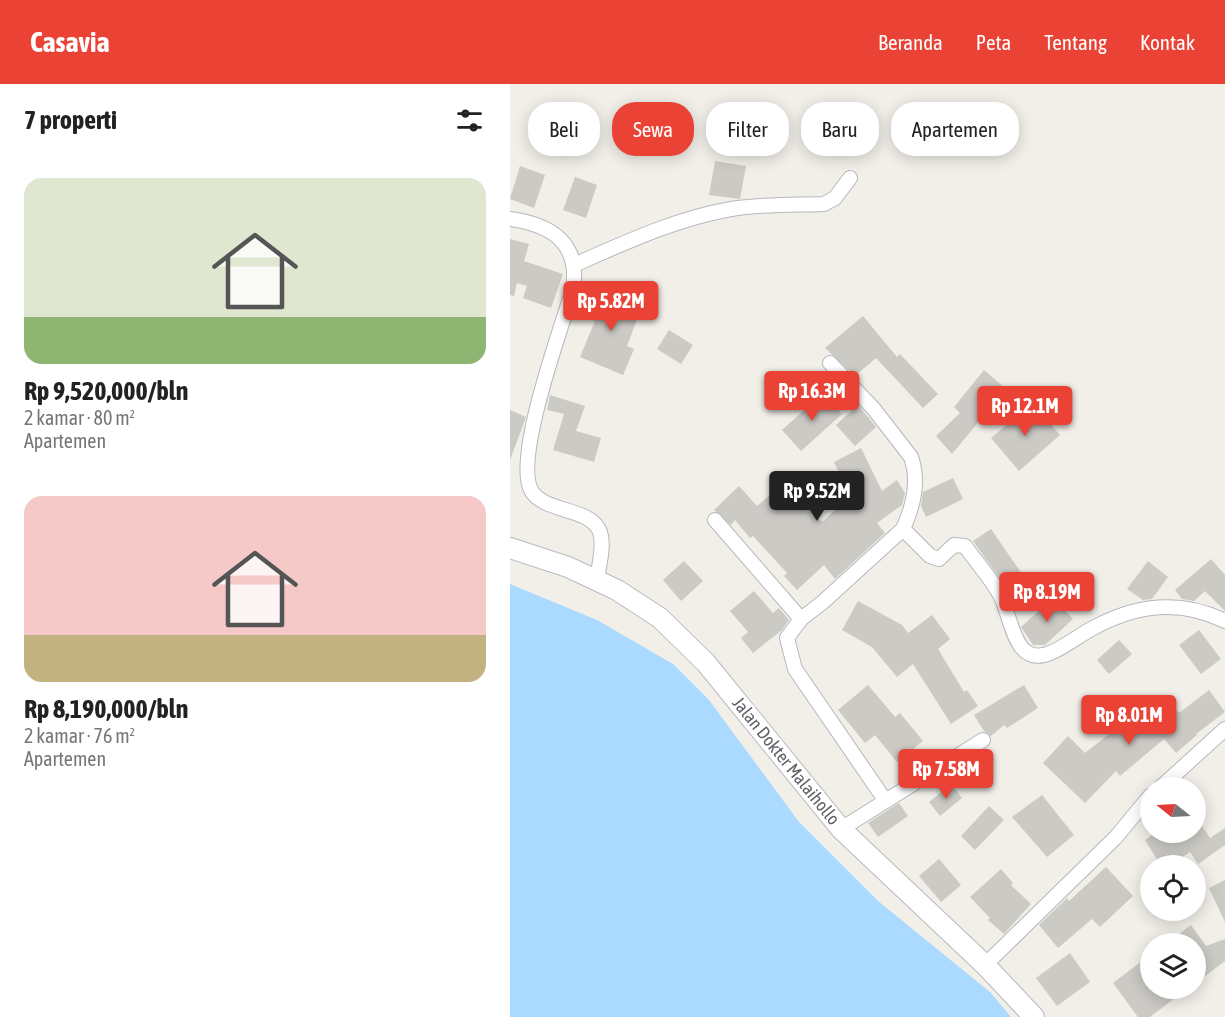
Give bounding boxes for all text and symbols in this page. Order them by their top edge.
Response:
text: Casavia [30,26,110,58]
text: Beranda [878,30,943,54]
text: Peta [976,30,1011,54]
text: Tentang [1044,30,1107,54]
text: Kontak [1140,30,1195,54]
chip: Beli [528,102,600,156]
chip: Sewa [612,102,694,156]
chip: Filter [706,102,789,156]
chip: Baru [801,102,879,156]
chip: Apartemen [891,102,1019,156]
icon: filters [453,104,486,137]
text: 7 properti [24,105,117,135]
icon: home [201,217,309,325]
pin: Rp 5.82M [549,281,673,332]
text: Rp 5.82M [577,289,645,312]
pin: Rp 16.3M [750,371,874,422]
text: Rp 9,520,000/bln [24,376,188,406]
text: Rp 16.3M [778,379,846,402]
pin: Rp 12.1M [963,386,1087,437]
text: Rp 12.1M [991,394,1059,417]
text: 2 kamar · 80 m² [24,406,135,429]
text: Apartemen [24,429,106,452]
pin: Rp 9.52M [755,471,879,522]
text: Rp 9.52M [783,479,851,502]
icon: home [201,535,309,643]
pin: Rp 8.19M [985,572,1109,623]
text: Rp 8.19M [1013,580,1081,603]
street label: Jalan Dokter Malaihollo [728,692,844,829]
text: Rp 8,190,000/bln [24,694,188,724]
pin: Rp 8.01M [1067,695,1191,746]
text: Rp 8.01M [1095,703,1163,726]
text: 2 kamar · 76 m² [24,724,135,747]
text: Apartemen [24,747,106,770]
pin: Rp 7.58M [884,749,1008,800]
text: Rp 7.58M [912,757,980,780]
north arrow [1140,777,1206,843]
map controls [1140,777,1206,999]
button: locate [1140,855,1206,921]
button: layers [1140,933,1206,999]

